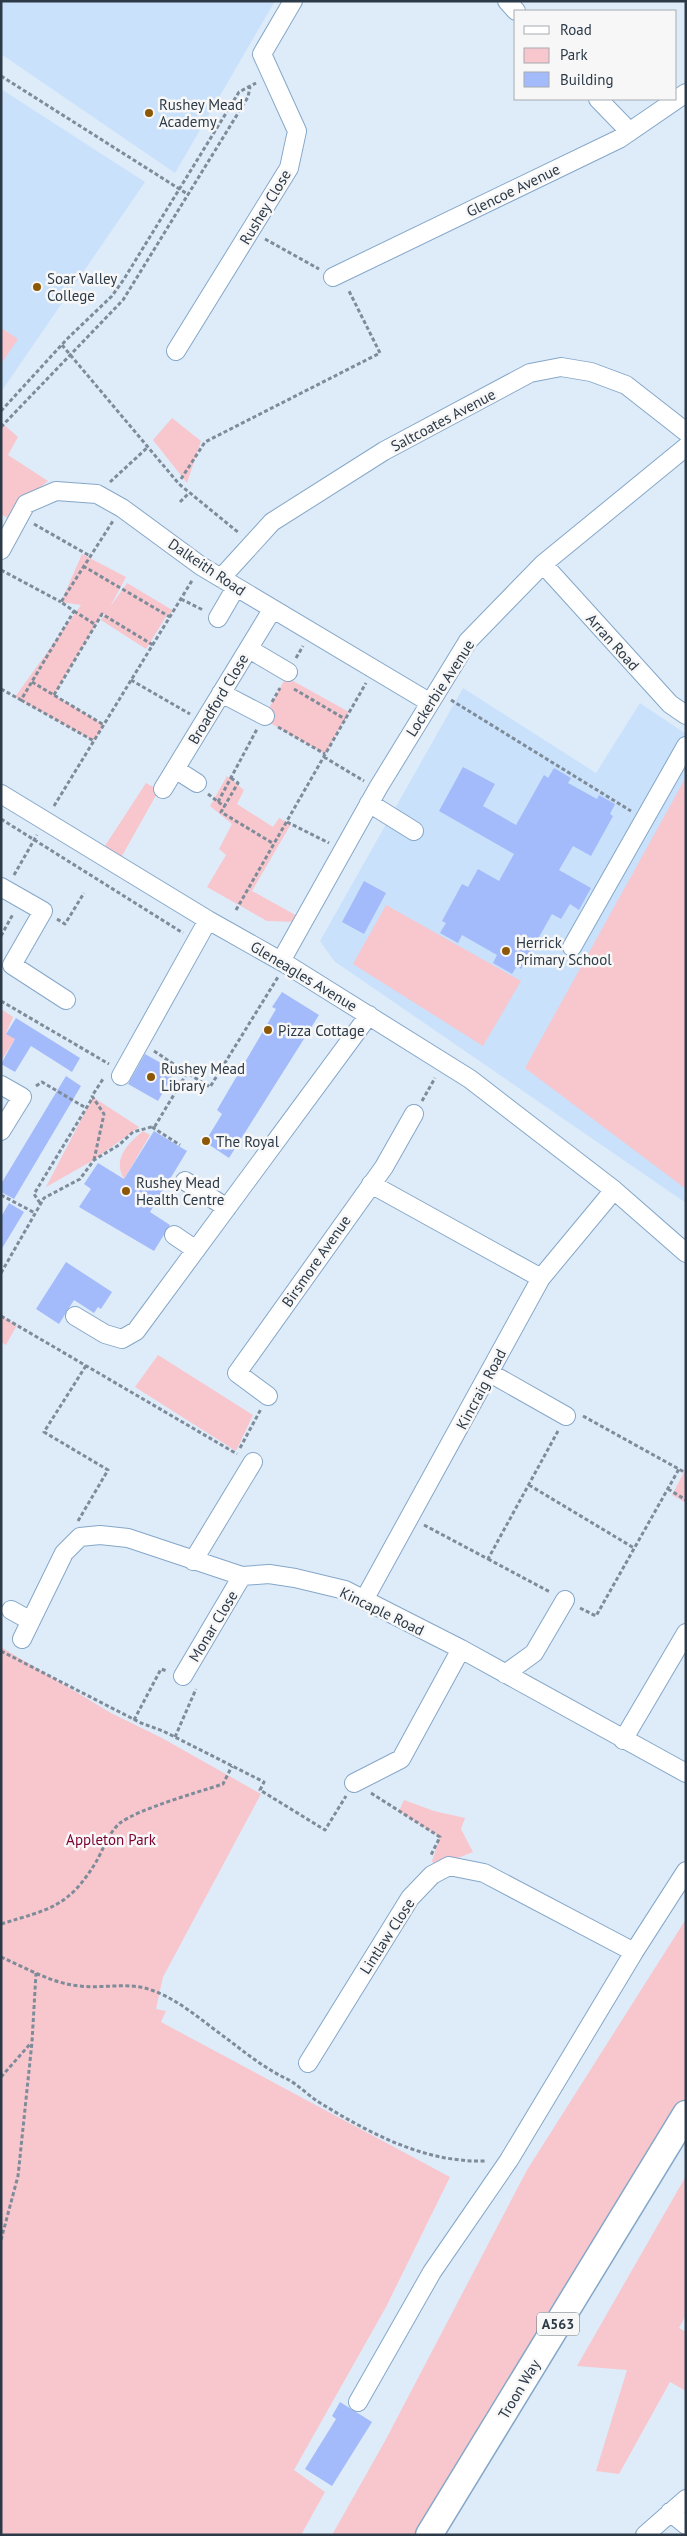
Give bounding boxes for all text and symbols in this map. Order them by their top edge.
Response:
legend [514,10,677,100]
text: Road [560,20,592,39]
text: Park [560,45,588,64]
text: Building [560,70,614,89]
place label: Rushey Mead Academy [159,95,243,131]
marker: Rushey Mead Academy [143,107,155,119]
street label: Glencoe Avenue [463,159,563,221]
street label: Rushey Close [235,166,295,248]
place label: Soar Valley College [47,269,117,305]
marker: Soar Valley College [31,281,43,293]
street label: Saltcoates Avenue [387,384,499,456]
street label: Dalkeith Road [165,534,249,600]
street label: Arran Road [582,609,644,675]
street label: Lockerbie Avenue [402,636,478,740]
street label: Broadford Close [184,650,252,748]
place label: Herrick Primary School [516,933,612,969]
street label: Gleneagles Avenue [247,937,361,1015]
marker: Herrick Primary School [500,945,512,957]
place label: Pizza Cottage [278,1021,365,1040]
marker: Pizza Cottage [262,1024,274,1036]
place label: Rushey Mead Library [161,1059,245,1095]
marker: Rushey Mead Library [145,1071,157,1083]
place label: The Royal [216,1132,280,1151]
marker: The Royal [200,1135,212,1147]
place label: Rushey Mead Health Centre [136,1173,225,1209]
marker: Rushey Mead Health Centre [120,1185,132,1197]
street label: Birsmore Avenue [277,1212,355,1310]
street label: Kincraig Road [452,1345,510,1433]
street label: Kincaple Road [337,1582,427,1640]
street label: Monar Close [184,1587,242,1665]
park label: Appleton Park [66,1830,157,1849]
street label: Lintlaw Close [355,1895,419,1977]
road number: A563 [537,2312,579,2336]
street label: Troon Way [494,2356,544,2422]

